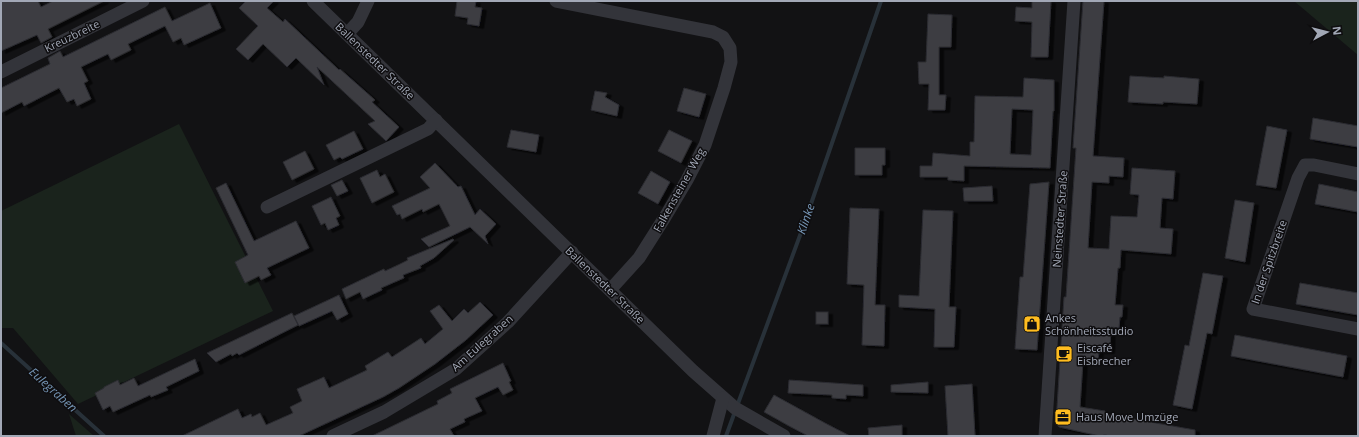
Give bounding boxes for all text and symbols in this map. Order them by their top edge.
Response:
north arrow [1307,12,1347,52]
street label: Kreuzbreite [42,16,102,55]
street label: Ballenstedter Straße [332,19,418,102]
text: N [1329,25,1345,36]
street label: Falkensteiner Weg [649,145,708,234]
street label: Neinstedter Straße [1049,170,1070,268]
water label: Klinke [792,201,819,237]
street label: In der Spitzbreite [1247,218,1290,306]
street label: Ballenstedter Straße [562,243,648,326]
place label: Ankes Schönheitsstudio [1045,310,1134,338]
street label: Am Eulegraben [448,311,516,374]
shop icon: Ankes Schönheitsstudio [1022,314,1042,334]
place label: Eiscafé Eisbrecher [1077,340,1132,368]
cafe icon: Eiscafé Eisbrecher [1054,344,1074,364]
water label: Eulegraben [25,363,81,416]
office icon: Haus Move Umzüge [1053,407,1073,427]
place label: Haus Move Umzüge [1076,409,1178,424]

